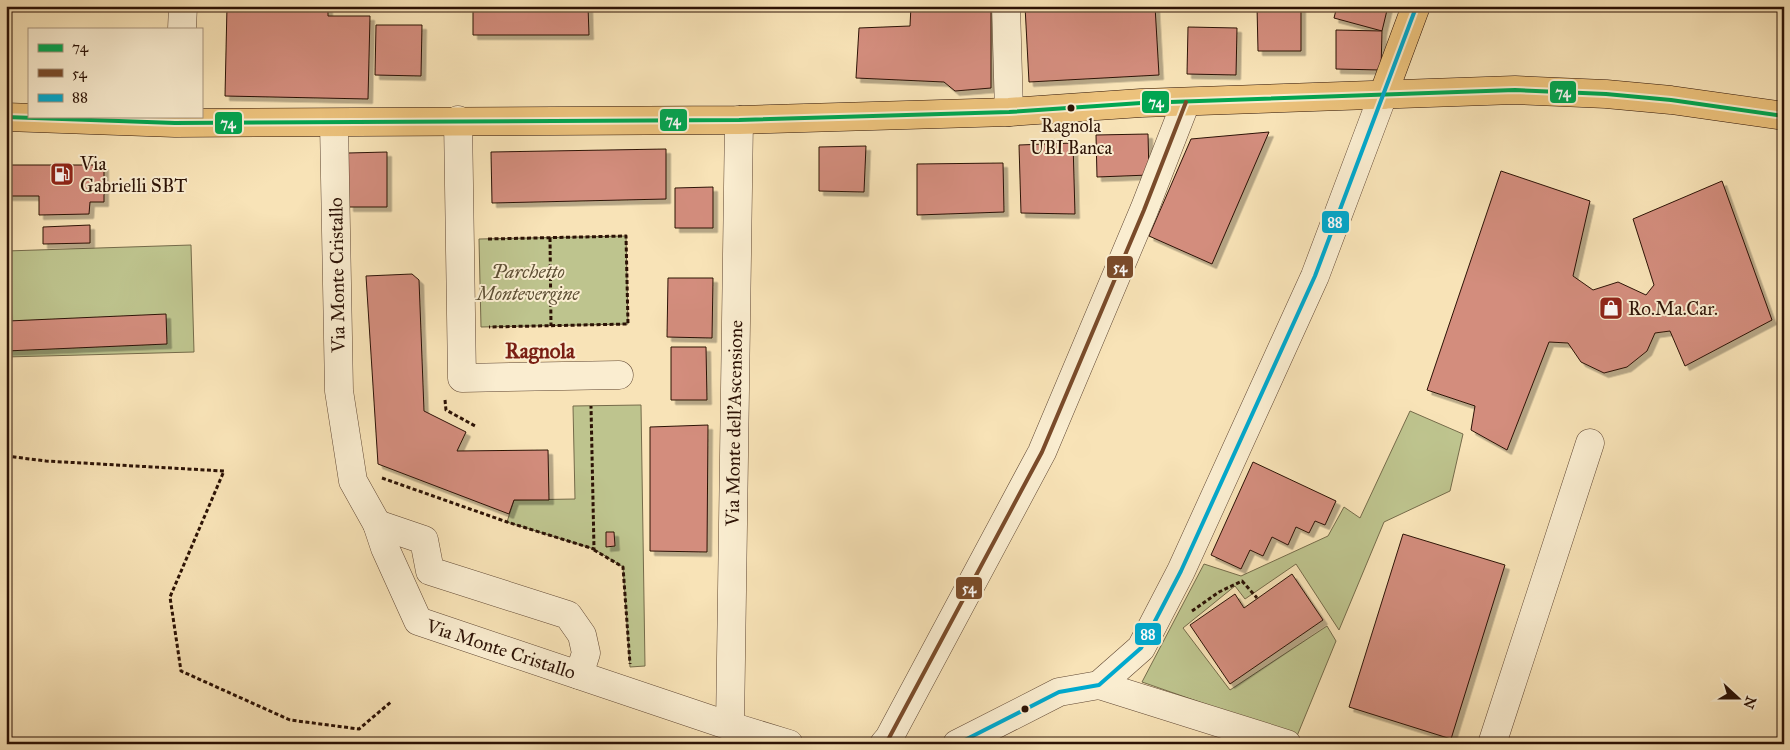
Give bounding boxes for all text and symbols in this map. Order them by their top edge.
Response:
legend [28,28,202,118]
text: 74 [72,38,89,56]
text: 54 [72,64,88,82]
line badge: 74 [1549,80,1577,104]
text: 74 [1556,84,1572,102]
text: 88 [72,88,88,106]
line badge: 74 [1141,90,1170,114]
text: 74 [1149,94,1165,112]
marker: Ragnola UBI Banca [1066,103,1076,113]
line badge: 74 [659,108,688,132]
line badge: 74 [214,111,243,135]
text: 74 [666,112,682,130]
text: 74 [221,115,237,133]
place label: Ragnola UBI Banca [1030,115,1112,159]
place label: Via Gabrielli SBT [79,152,187,197]
fuel station icon: Via Gabrielli SBT [49,161,75,187]
street label: Via Monte Cristallo [324,197,350,354]
line badge: 88 [1321,210,1350,234]
text: 88 [1328,214,1342,231]
line badge: 54 [1106,255,1134,279]
text: 54 [1113,259,1128,277]
park label: Parchetto Montevergine [475,260,580,305]
shop icon: Ro.Ma.Car. [1598,295,1624,321]
place label: Ro.Ma.Car. [1628,297,1718,320]
street label: Via Monte dell'Ascensione [721,320,747,527]
district label: Ragnola [505,338,576,364]
line badge: 54 [955,576,983,600]
text: 54 [962,580,977,598]
street label: Via Monte Cristallo [423,614,579,684]
line badge: 88 [1134,622,1162,646]
text: 88 [1141,626,1155,643]
north arrow [1712,672,1762,722]
text: N [1740,694,1760,711]
unlabelled marker [1020,704,1030,714]

